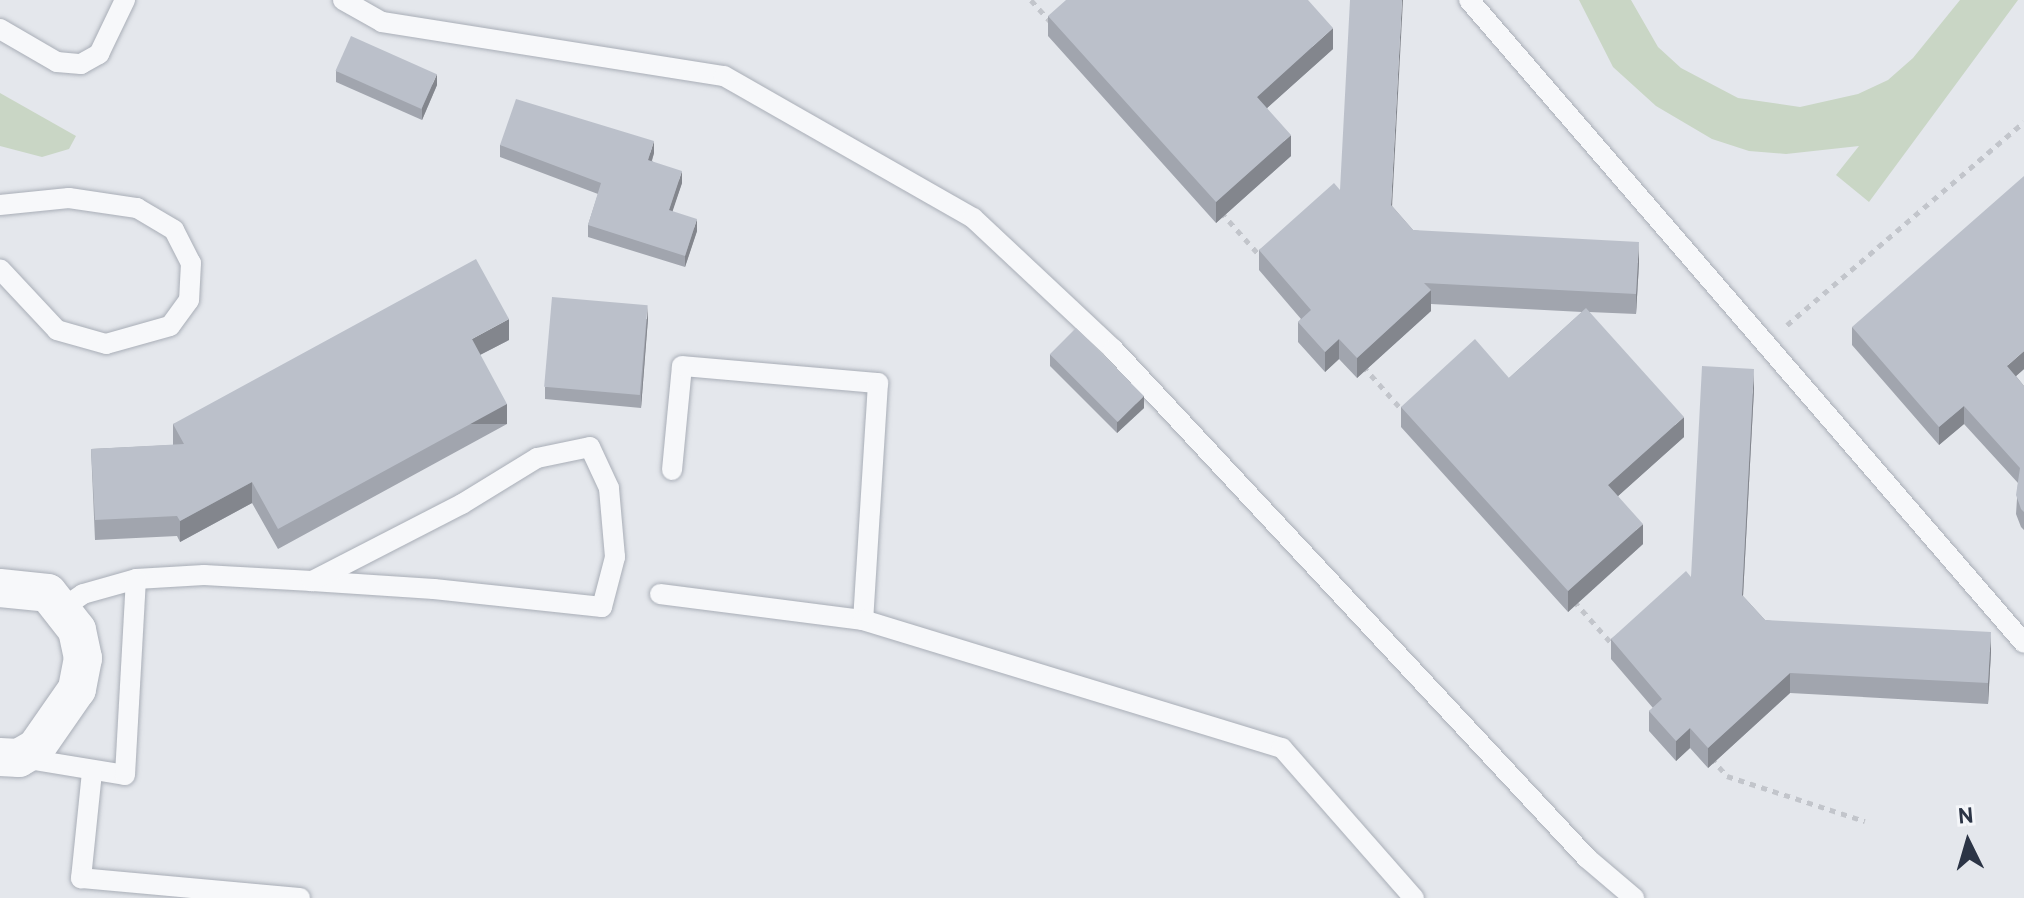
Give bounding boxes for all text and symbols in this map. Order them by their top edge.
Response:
north arrow [1928,802,2008,882]
text: N [1957,803,1975,832]

